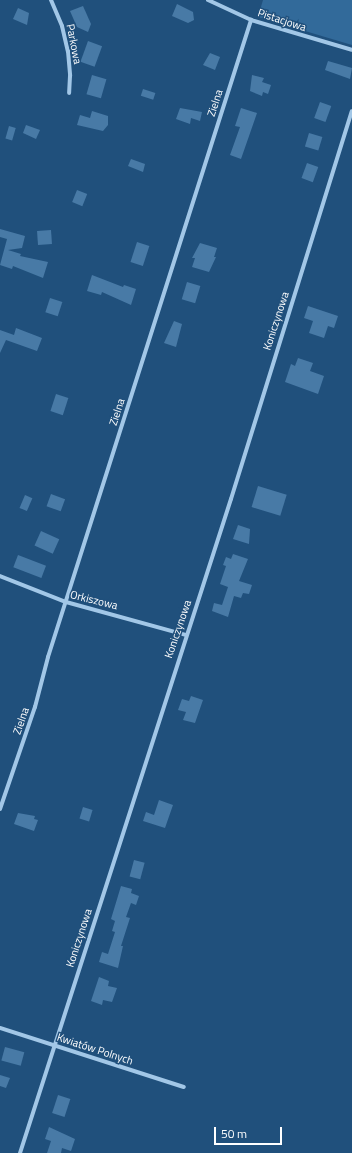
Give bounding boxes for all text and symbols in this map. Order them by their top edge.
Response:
street label: Pistacjowa [256,6,308,34]
street label: Parkowa [64,23,84,65]
street label: Zielna [204,88,226,118]
street label: Koniczynowa [260,290,292,352]
street label: Zielna [106,397,128,427]
street label: Orkiszowa [69,588,119,612]
street label: Koniczynowa [162,598,194,660]
street label: Zielna [10,706,32,736]
street label: Koniczynowa [63,907,95,969]
street label: Kwiatów Polnych [55,1030,135,1068]
scale bar [216,1119,284,1145]
text: 50 m [221,1124,247,1143]

